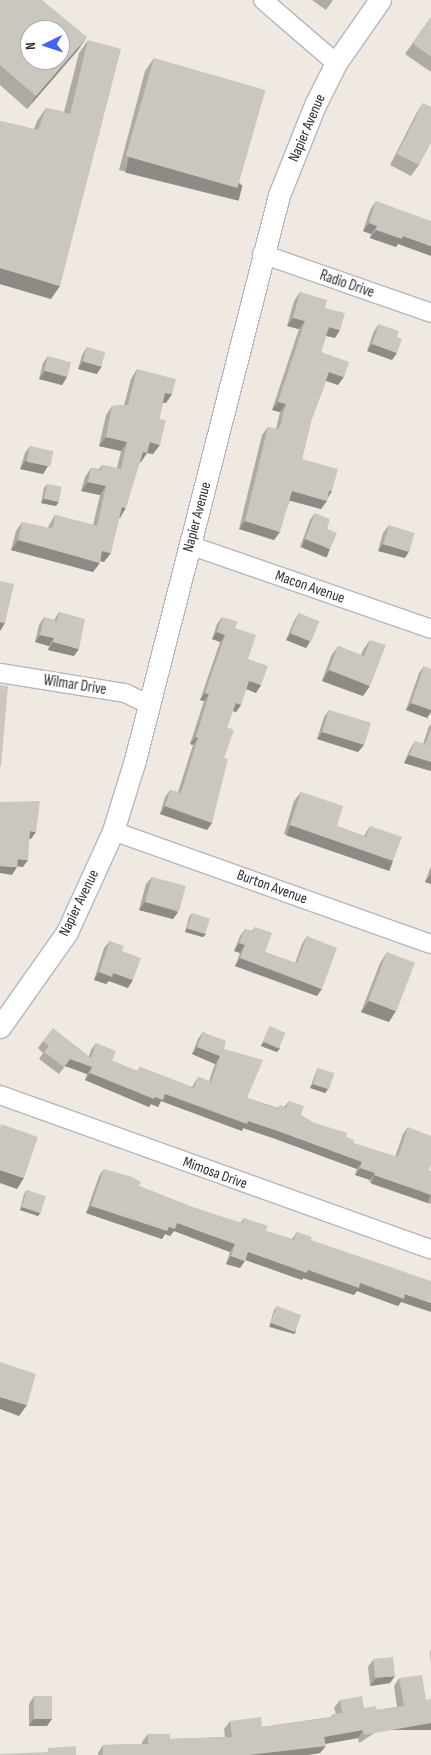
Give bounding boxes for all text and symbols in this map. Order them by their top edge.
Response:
north arrow [20,20,70,70]
text: N [22,42,39,50]
street label: Napier Avenue [285,91,329,165]
street label: Radio Drive [317,266,377,302]
street label: Napier Avenue [179,480,215,554]
street label: Macon Avenue [273,567,347,607]
street label: Wilmar Drive [42,671,108,699]
street label: Burton Avenue [234,866,310,908]
street label: Napier Avenue [55,867,103,939]
street label: Mimosa Drive [180,1153,250,1193]

